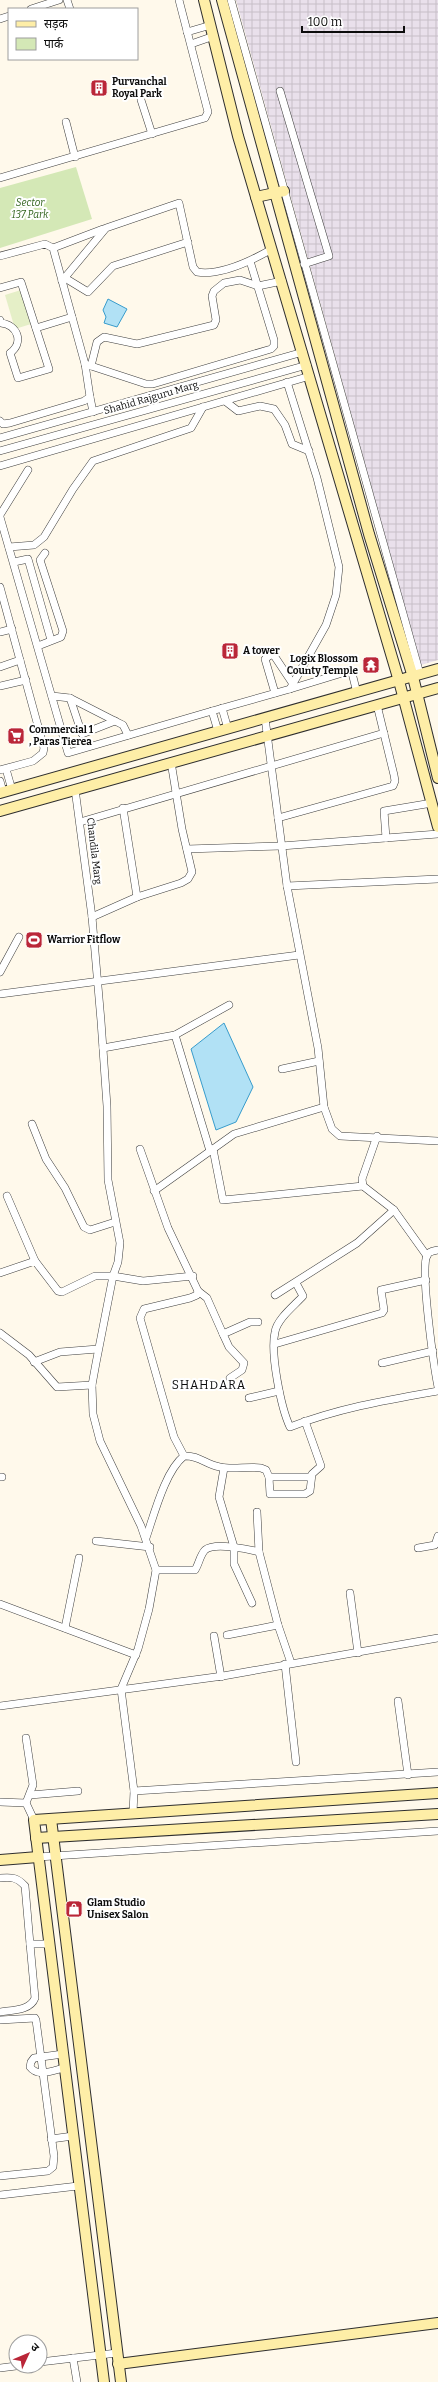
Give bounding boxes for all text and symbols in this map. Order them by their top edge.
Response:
legend [8,8,138,60]
scale bar [302,8,404,34]
text: 100 m [308,15,343,29]
text: सड़क [44,17,69,31]
text: पार्क [44,37,64,51]
place label: Purvanchal Royal Park [112,76,167,100]
building icon: Purvanchal Royal Park [89,78,109,98]
park label: Sector 137 Park [12,197,49,221]
street label: Shahid Rajguru Marg [102,379,200,417]
building icon: A tower [220,641,240,661]
place label: A tower [243,645,280,657]
place label: Logix Blossom County Temple [287,653,358,677]
temple icon: Logix Blossom County Temple [361,655,381,675]
place label: Commercial 1 , Paras Tierea [29,724,94,748]
supermarket icon: Commercial 1 , Paras Tierea [6,726,26,746]
street label: Chandila Marg [84,817,104,886]
sports icon: Warrior Fitflow [24,930,44,950]
place label: Warrior Fitflow [47,934,121,946]
district label: SHAHDARA [172,1378,246,1392]
place label: Glam Studio Unisex Salon [87,1897,149,1921]
shop icon: Glam Studio Unisex Salon [64,1899,84,1919]
north arrow [8,2334,48,2374]
text: उ [28,2341,42,2355]

